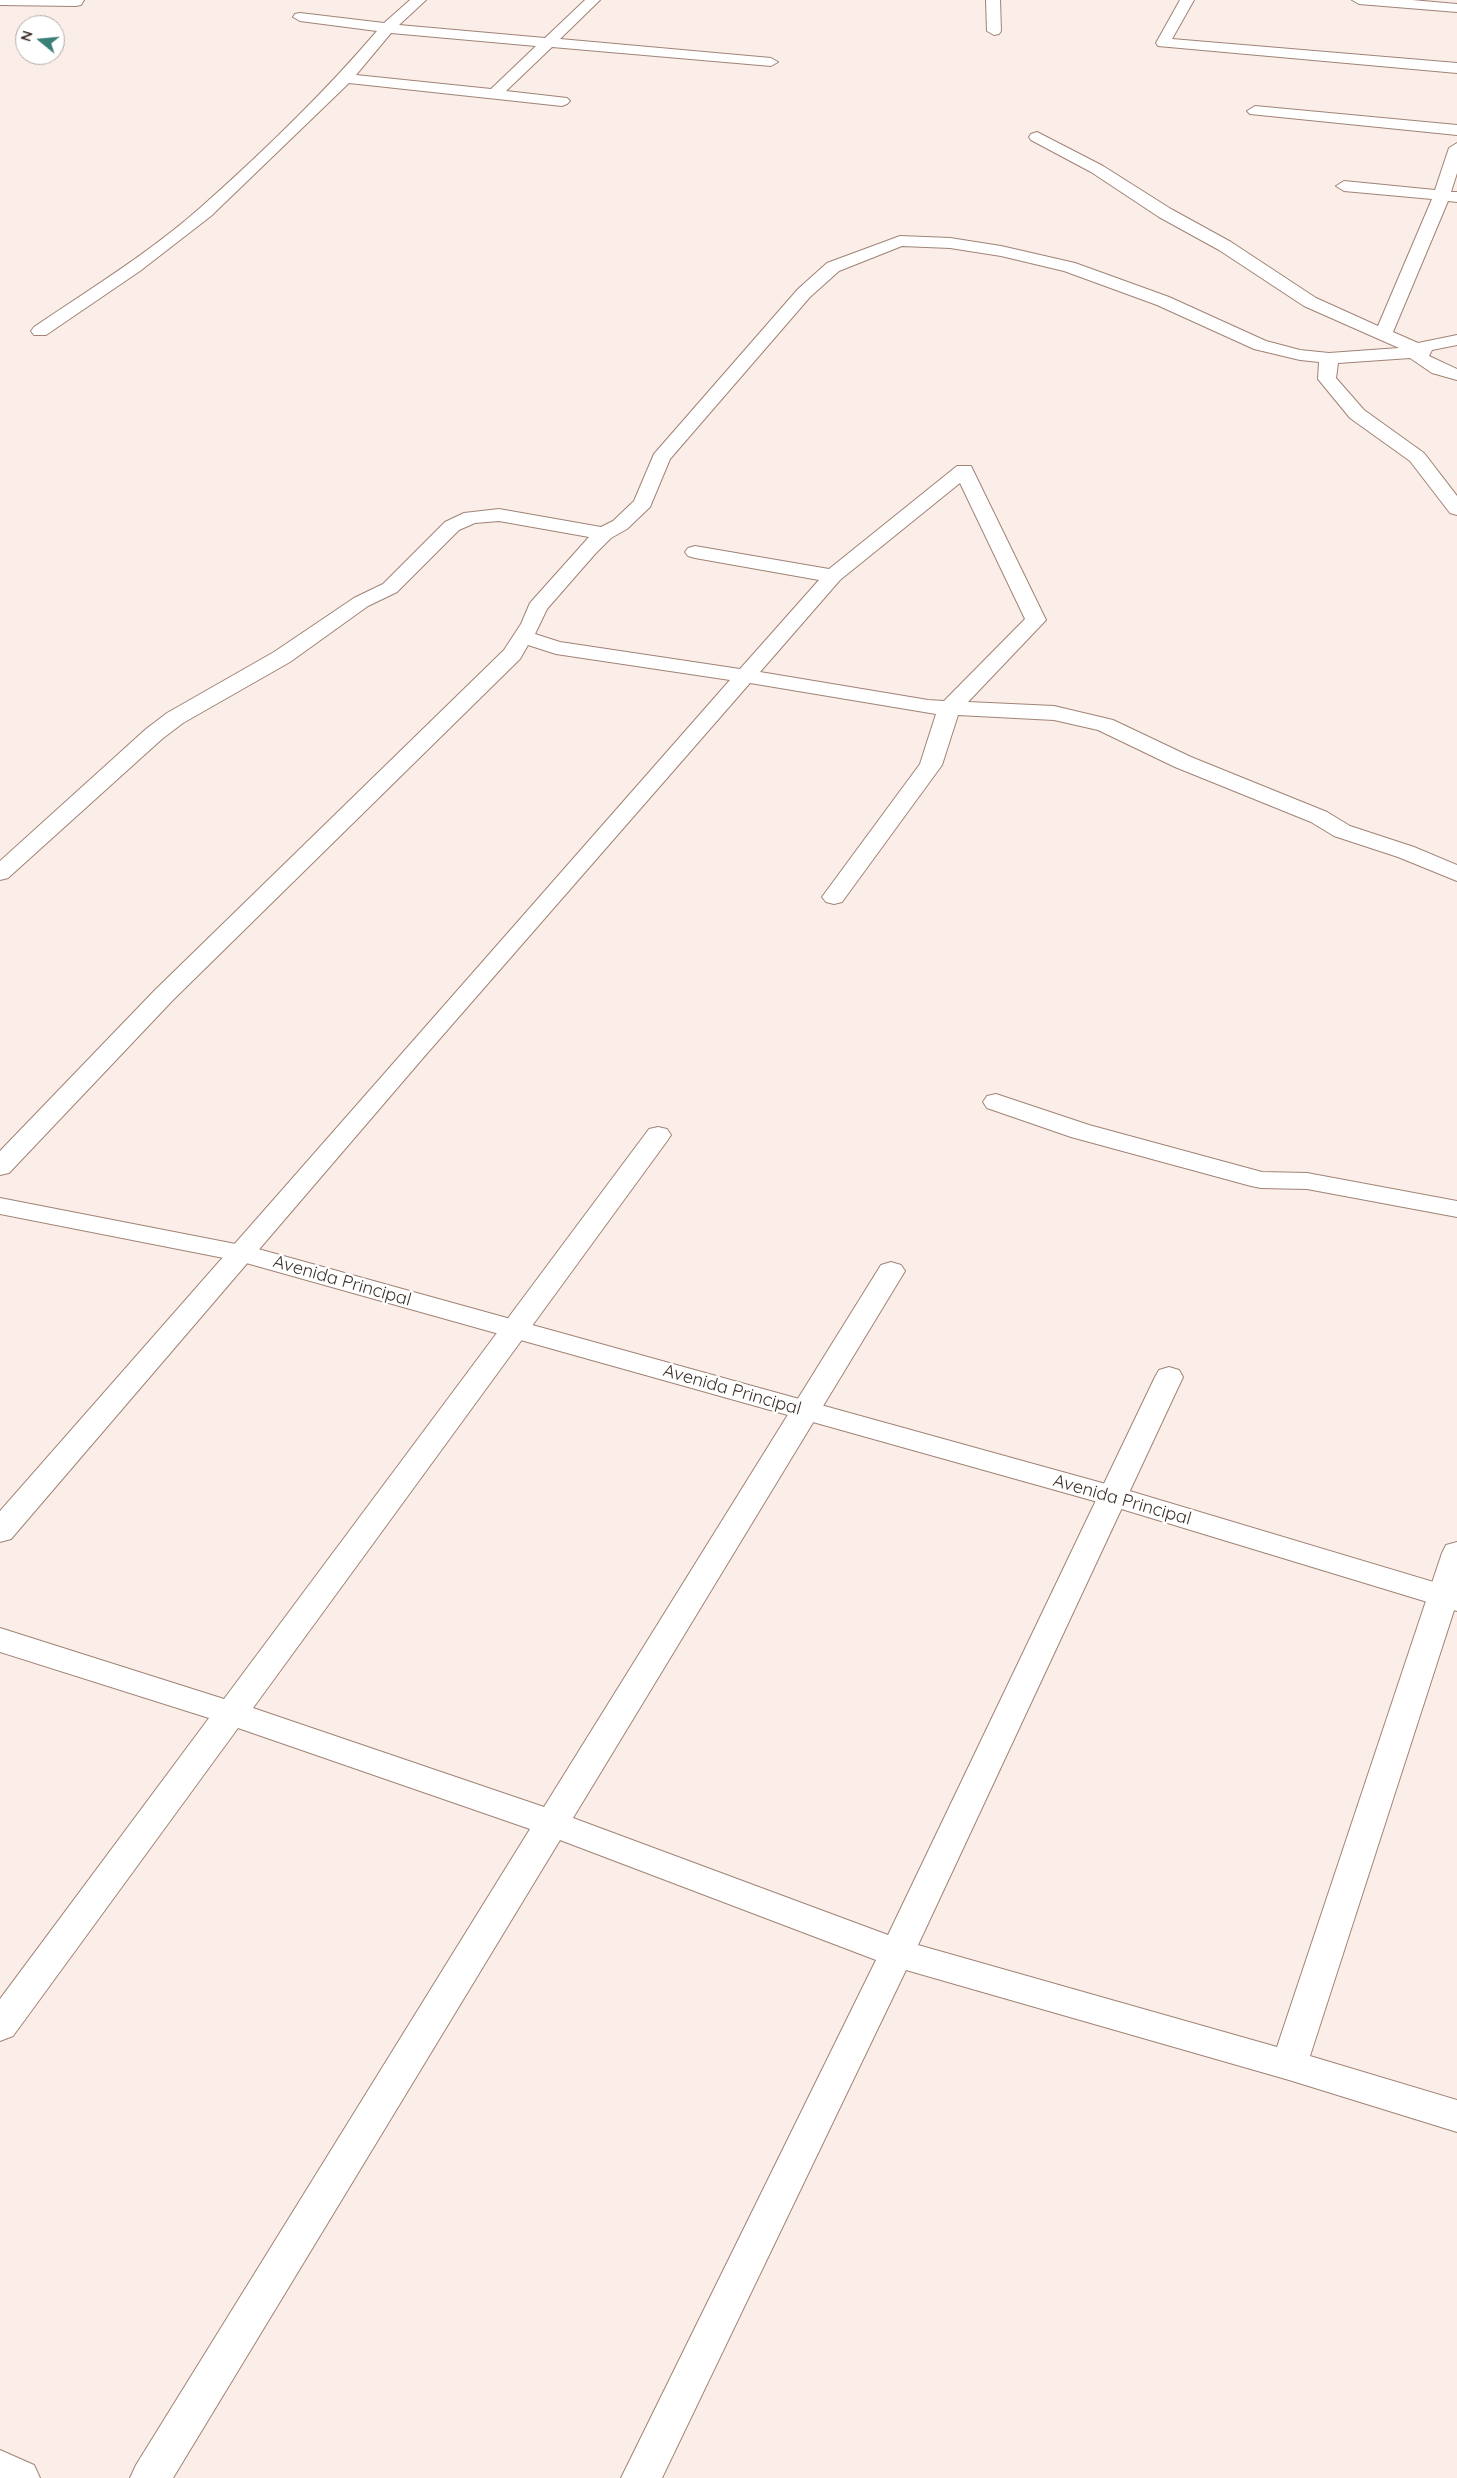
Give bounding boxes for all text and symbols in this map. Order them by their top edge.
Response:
north arrow [15,15,65,65]
text: N [16,28,37,43]
street label: Avenida Principal [270,1251,414,1311]
street label: Avenida Principal [660,1360,804,1420]
street label: Avenida Principal [1050,1470,1194,1530]

